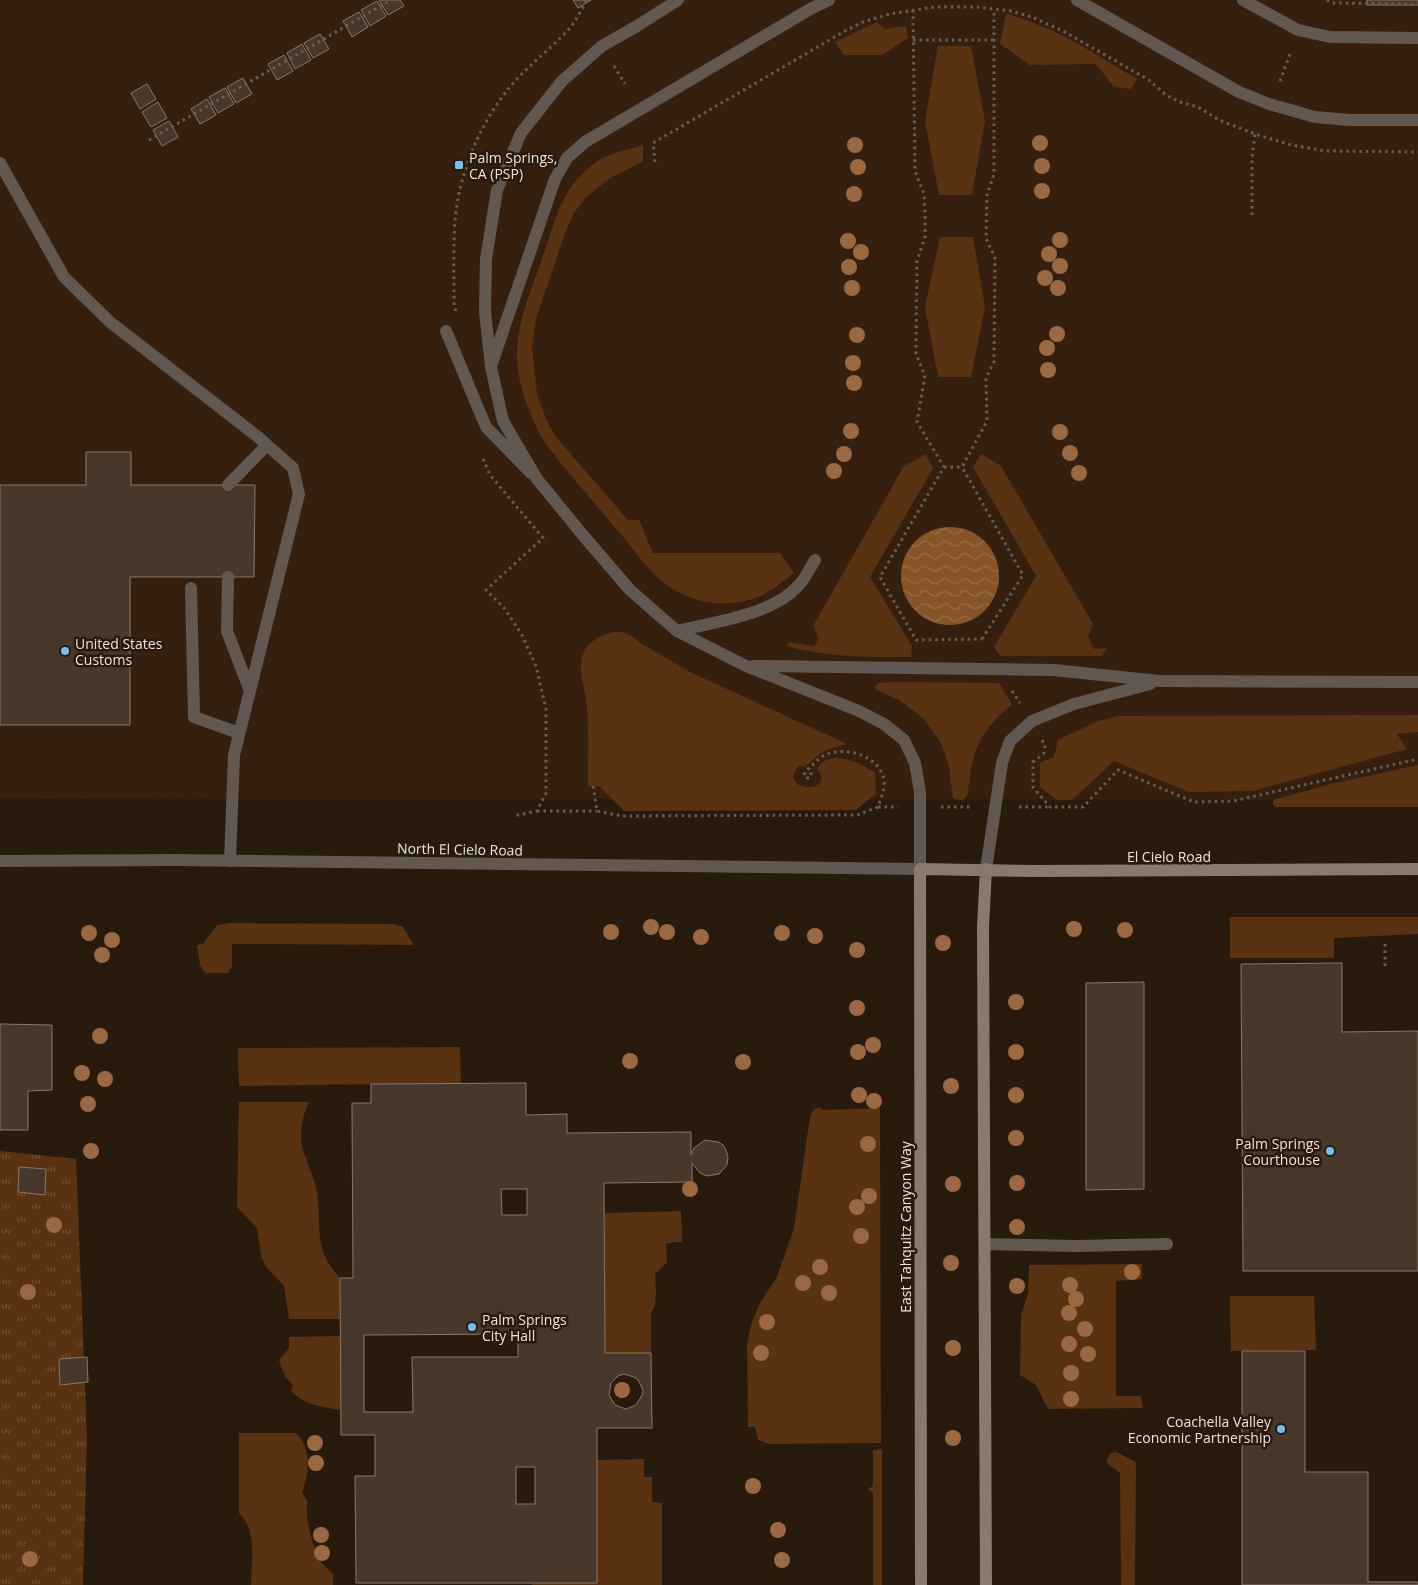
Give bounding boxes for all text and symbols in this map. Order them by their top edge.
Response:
place label: Palm Springs, CA (PSP) [469,148,557,183]
marker: Palm Springs, CA (PSP) [453,159,465,171]
place label: United States Customs [75,634,163,669]
marker: United States Customs [59,645,71,657]
street label: North El Cielo Road [397,838,523,860]
street label: El Cielo Road [1127,847,1211,866]
place label: Palm Springs Courthouse [1235,1134,1320,1169]
street label: East Tahquitz Canyon Way [896,1140,915,1313]
marker: Palm Springs Courthouse [1324,1145,1336,1157]
place label: Palm Springs City Hall [482,1310,567,1345]
marker: Palm Springs City Hall [466,1321,478,1333]
place label: Coachella Valley Economic Partnership [1128,1412,1272,1447]
marker: Coachella Valley Economic Partnership [1275,1423,1287,1435]

